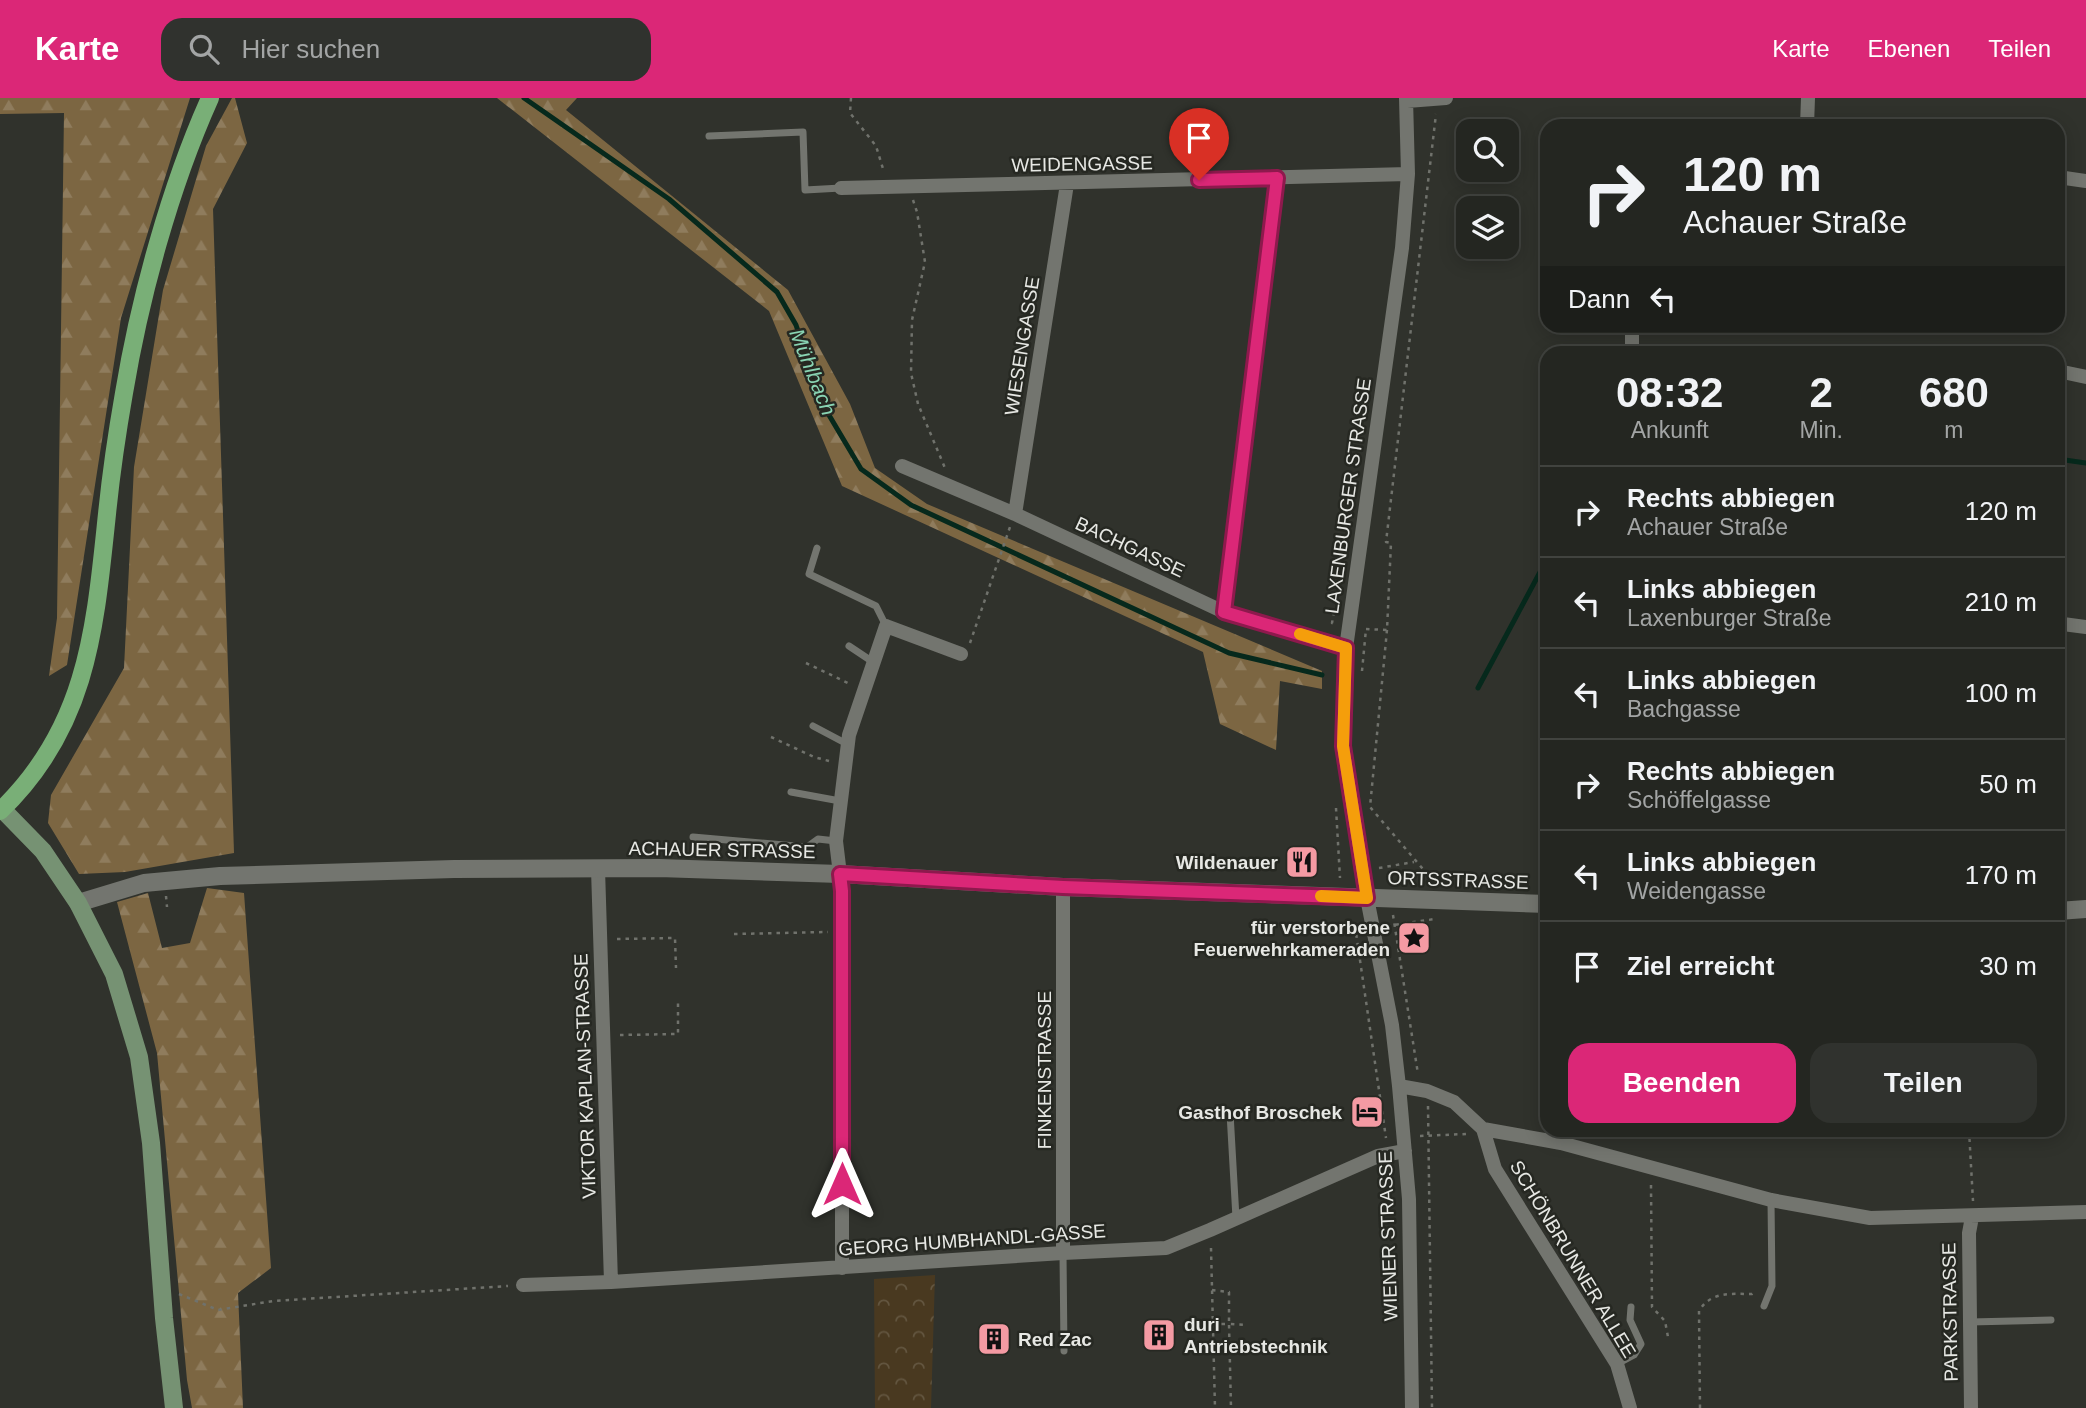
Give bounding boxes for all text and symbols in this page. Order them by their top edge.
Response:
search box [161,18,651,81]
text: Karte [35,30,119,67]
icon: search [185,30,223,68]
text: Hier suchen [241,34,380,64]
text: Karte [1772,35,1830,62]
text: Ebenen [1868,35,1950,62]
text: Teilen [1988,35,2051,62]
pin [1169,108,1229,180]
icon: arrive [1180,119,1218,157]
map controls [1456,119,1519,259]
button: search [1456,119,1519,182]
icon: right [1568,147,1659,238]
text: 120 m [1683,147,1822,201]
street label: WEIDENGASSE [1011,152,1153,176]
button: layers [1456,196,1519,259]
text: Achauer Straße [1683,204,1907,240]
street label: WIESENGASSE [1001,275,1043,417]
icon: left [1644,280,1682,318]
text: Dann [1568,284,1630,314]
water label: Mühlbach [785,325,841,419]
text: 08:32 [1616,369,1723,416]
text: 2 [1809,369,1833,416]
text: 680 [1919,369,1989,416]
street label: LAXENBURGER STRASSE [1321,377,1375,615]
text: Ankunft [1631,417,1709,443]
text: Min. [1799,417,1843,443]
text: m [1944,417,1964,443]
text: Rechts abbiegen [1627,483,1835,513]
icon: right [1568,493,1606,531]
text: 120 m [1965,496,2037,526]
street label: BACHGASSE [1072,512,1188,582]
text: Achauer Straße [1627,514,1788,540]
text: Links abbiegen [1627,574,1816,604]
icon: left [1568,584,1606,622]
text: 210 m [1965,587,2037,617]
text: Laxenburger Straße [1627,605,1832,631]
text: Links abbiegen [1627,665,1816,695]
icon: left [1568,675,1606,713]
text: 100 m [1965,678,2037,708]
text: Bachgasse [1627,696,1741,722]
text: Rechts abbiegen [1627,756,1835,786]
icon: right [1568,766,1606,804]
text: 50 m [1979,769,2037,799]
text: Schöffelgasse [1627,787,1771,813]
street label: ACHAUER STRASSE [628,838,816,862]
restaurant icon: Wildenauer [1283,843,1321,881]
text: Links abbiegen [1627,847,1816,877]
place label: Wildenauer [1176,852,1279,873]
icon: left [1568,857,1606,895]
text: 170 m [1965,860,2037,890]
street label: ORTSSTRASSE [1387,867,1529,893]
text: Weidengasse [1627,878,1766,904]
place label: für verstorbene Feuerwehrkameraden [1194,917,1390,960]
place icon: für verstorbene Feuerwehrkameraden [1395,919,1433,957]
icon: arrive [1568,948,1606,986]
text: Ziel erreicht [1627,951,1774,981]
text: 30 m [1979,951,2037,981]
street label: VIKTOR KAPLAN-STRASSE [570,953,600,1199]
street label: FINKENSTRASSE [1034,991,1055,1149]
button: Beenden [1568,1043,1796,1123]
button: Teilen [1810,1043,2037,1123]
hotel icon: Gasthof Broschek [1348,1093,1386,1131]
place label: Gasthof Broschek [1178,1102,1342,1123]
position arrow [805,1147,879,1221]
street label: WIENER STRASSE [1375,1151,1401,1321]
street label: SCHÖNBRUNNER ALLEE [1506,1157,1640,1361]
street label: GEORG HUMBHANDL-GASSE [838,1220,1106,1260]
street label: PARKSTRASSE [1938,1242,1962,1382]
place label: duri Antriebstechnik [1184,1314,1328,1357]
building icon: duri Antriebstechnik [1140,1316,1178,1354]
building icon: Red Zac [975,1320,1013,1358]
place label: Red Zac [1018,1329,1092,1350]

